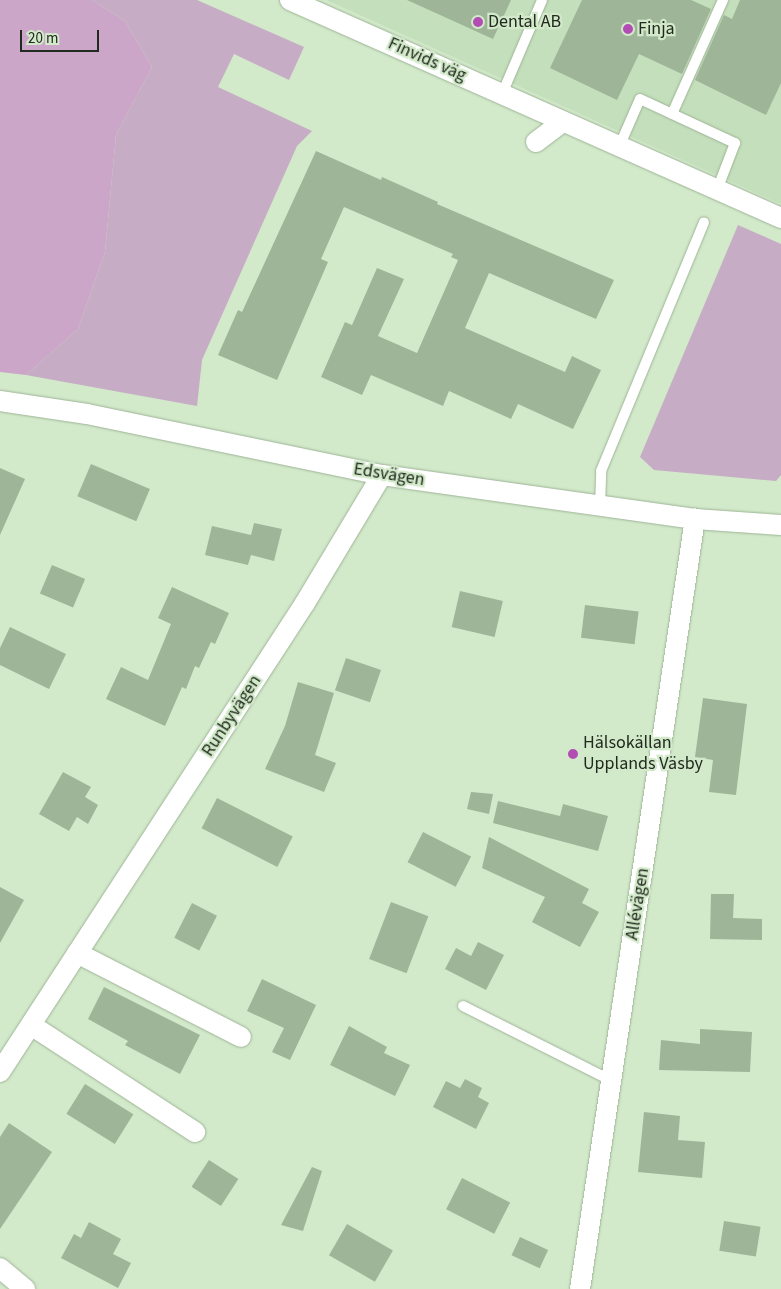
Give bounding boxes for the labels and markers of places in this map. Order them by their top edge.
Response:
place label: Dental AB [488,11,561,33]
marker: Dental AB [472,16,484,28]
place label: Finja [638,18,675,40]
marker: Finja [622,23,634,35]
place label: Hälsokällan Upplands Väsby [583,733,703,776]
marker: Hälsokällan Upplands Väsby [567,748,579,760]

